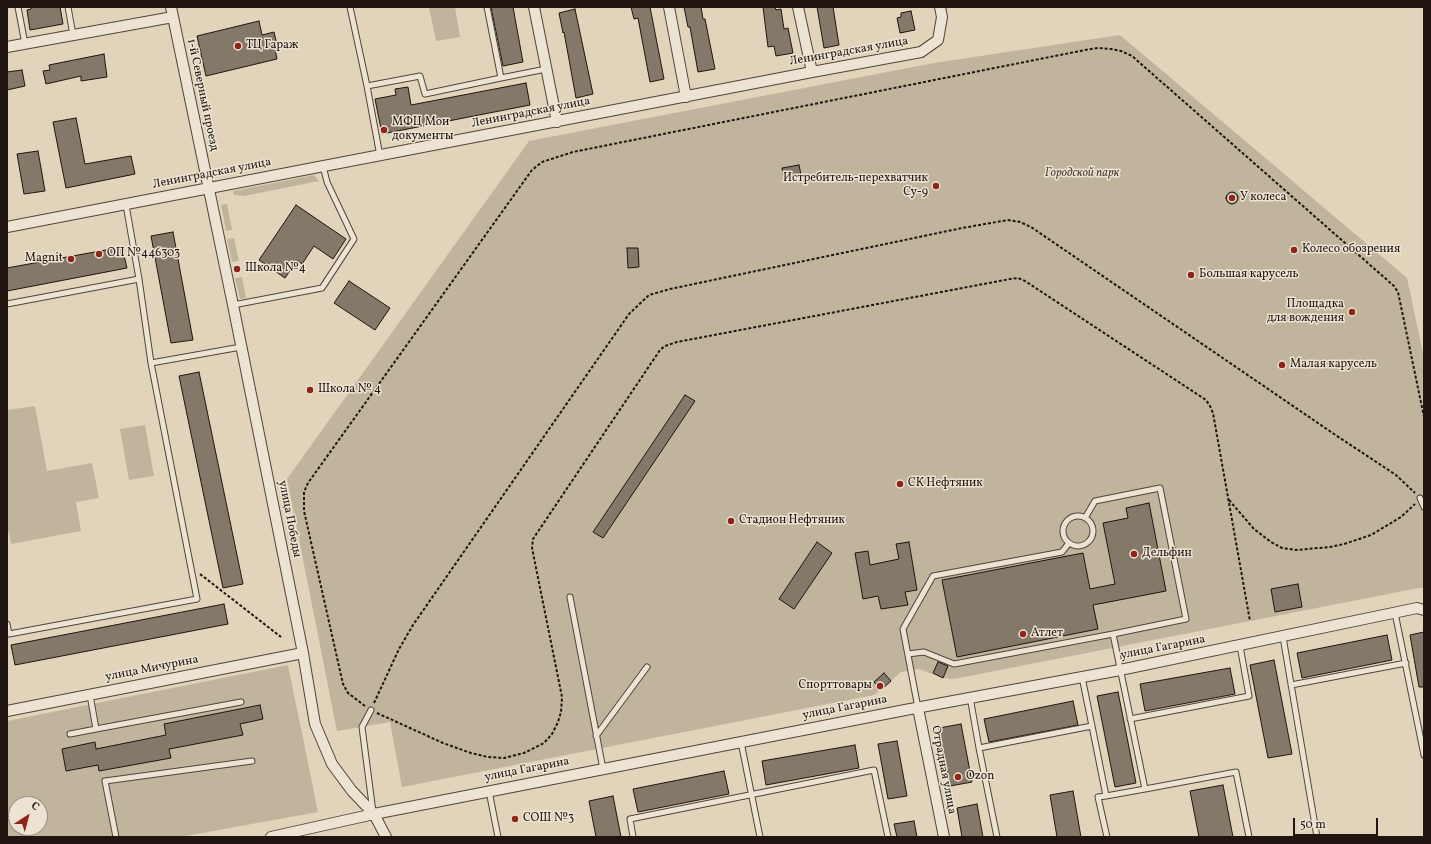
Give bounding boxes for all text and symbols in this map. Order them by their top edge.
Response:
street label: Ленинградская улица [788,34,910,70]
street label: 1-й Северный проезд [183,37,221,153]
place label: ТЦ Гараж [246,39,298,53]
marker: ТЦ Гараж [233,41,243,51]
street label: Ленинградская улица [471,94,591,132]
place label: МФЦ Мои документы [392,116,453,144]
marker: МФЦ Мои документы [379,125,389,135]
street label: Ленинградская улица [152,155,272,193]
park label: Городской парк [1045,167,1119,181]
place label: Истребитель-перехватчик Су-9 [783,172,928,200]
marker: Истребитель-перехватчик Су-9 [931,181,941,191]
place label: У колеса [1240,191,1286,205]
marker: У колеса [1227,193,1237,203]
place label: Колесо обозрения [1302,243,1400,257]
marker: Колесо обозрения [1289,245,1299,255]
place label: ОП №446303 [107,247,180,261]
marker: ОП №446303 [94,249,104,259]
place label: Magnit [25,252,63,266]
marker: Magnit [66,254,76,264]
place label: Школа №4 [245,262,306,276]
marker: Школа №4 [232,264,242,274]
place label: Большая карусель [1199,268,1299,282]
marker: Большая карусель [1186,270,1196,280]
place label: Площадка для вождения [1267,298,1344,326]
marker: Площадка для вождения [1347,307,1357,317]
place label: Малая карусель [1290,358,1377,372]
marker: Малая карусель [1277,360,1287,370]
place label: Школа № 4 [318,383,381,397]
marker: Школа № 4 [305,385,315,395]
place label: СК Нефтяник [908,477,983,491]
street label: улица Победы [274,479,304,559]
marker: СК Нефтяник [895,479,905,489]
place label: Стадион Нефтяник [739,514,845,528]
marker: Стадион Нефтяник [726,516,736,526]
place label: Дельфин [1142,547,1192,561]
marker: Дельфин [1129,549,1139,559]
place label: Атлет [1031,627,1063,641]
marker: Атлет [1018,629,1028,639]
street label: улица Гагарина [1119,633,1207,663]
street label: улица Мичурина [104,653,200,685]
place label: Спорттовары [798,679,872,693]
marker: Спорттовары [875,681,885,691]
street label: улица Гагарина [801,693,889,723]
street label: Отрадная улица [927,725,959,815]
street label: улица Гагарина [483,755,571,785]
place label: Ozon [966,770,994,784]
marker: Ozon [953,772,963,782]
north arrow [8,796,48,836]
text: С [27,799,42,815]
scale bar [1295,810,1380,836]
place label: СОШ №3 [523,812,574,826]
marker: СОШ №3 [510,814,520,824]
text: 50 m [1300,817,1326,833]

